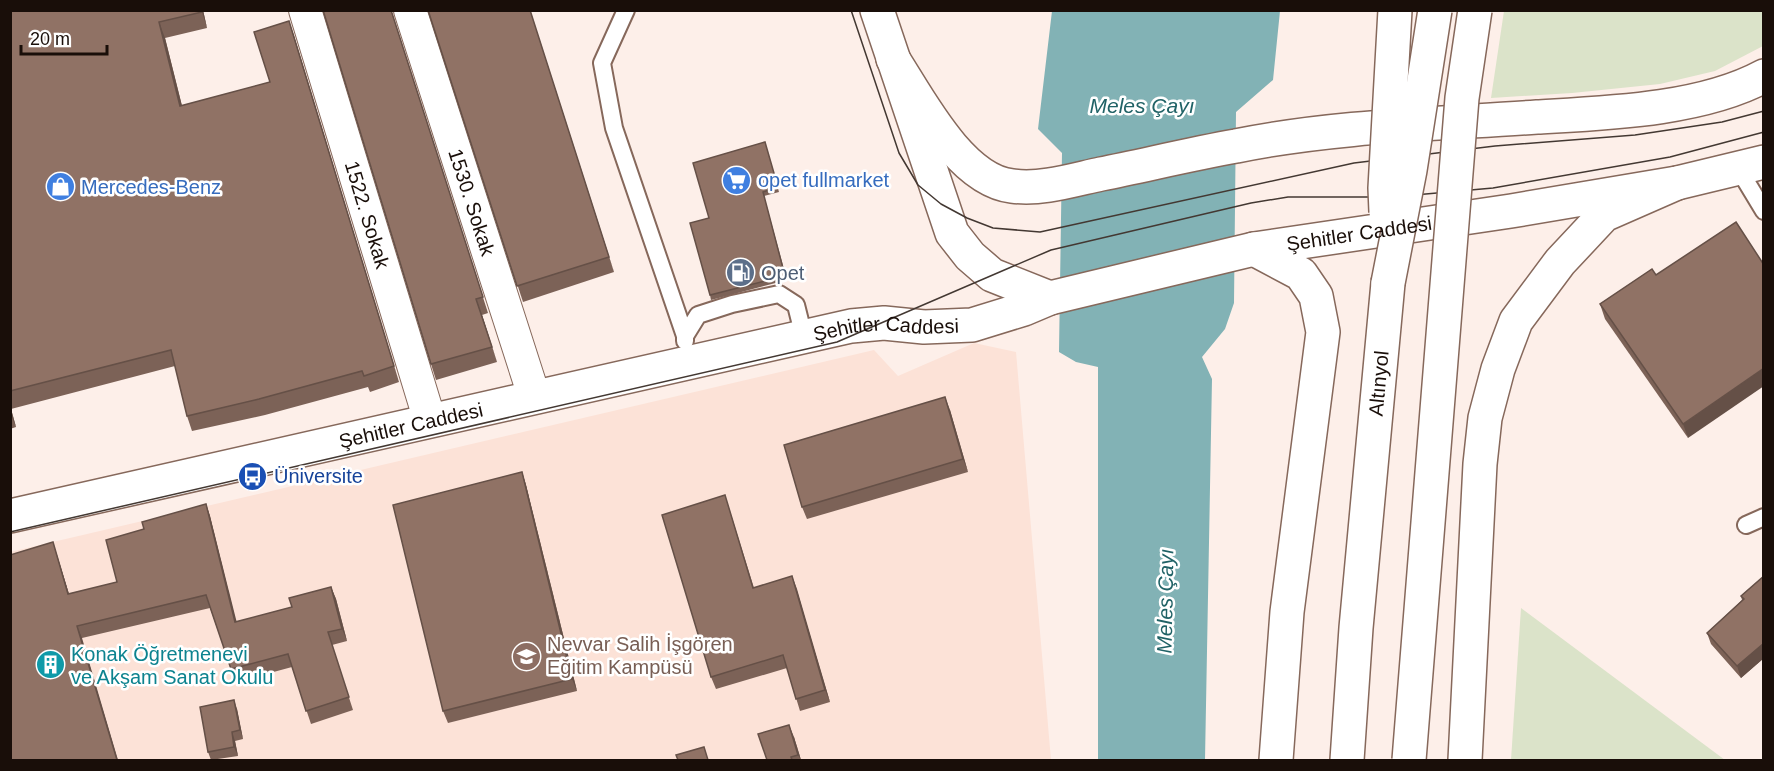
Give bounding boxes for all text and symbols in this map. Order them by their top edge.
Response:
scale bar [21,18,106,56]
text: 20 m [30,29,70,49]
water label: Meles Çayı [1089,94,1195,117]
street label: 1530. Sokak [444,146,500,260]
street label: 1522. Sokak [341,158,394,272]
supermarket icon: opet fullmarket [721,164,753,196]
place label: opet fullmarket [758,169,890,191]
shop icon: Mercedes-Benz [44,171,76,203]
place label: Mercedes-Benz [81,176,221,198]
street label: Şehitler Caddesi [1285,212,1433,255]
fuel station icon: Opet [724,257,756,289]
place label: Opet [761,262,805,284]
street label: Şehitler Caddesi [811,312,959,345]
street label: Altınyol [1365,350,1393,417]
street label: Şehitler Caddesi [337,399,485,452]
bus stop icon: Üniversite [237,460,269,492]
place label: Üniversite [274,465,363,487]
water label: Meles Çayı [1153,548,1177,654]
place label: Nevvar Salih İşgören Eğitim Kampüsü [547,633,733,678]
school or university icon: Nevvar Salih İşgören Eğitim Kampüsü [510,640,542,672]
place label: Konak Öğretmenevi ve Akşam Sanat Okulu [71,643,273,688]
building icon: Konak Öğretmenevi ve Akşam Sanat Okulu [34,649,66,681]

